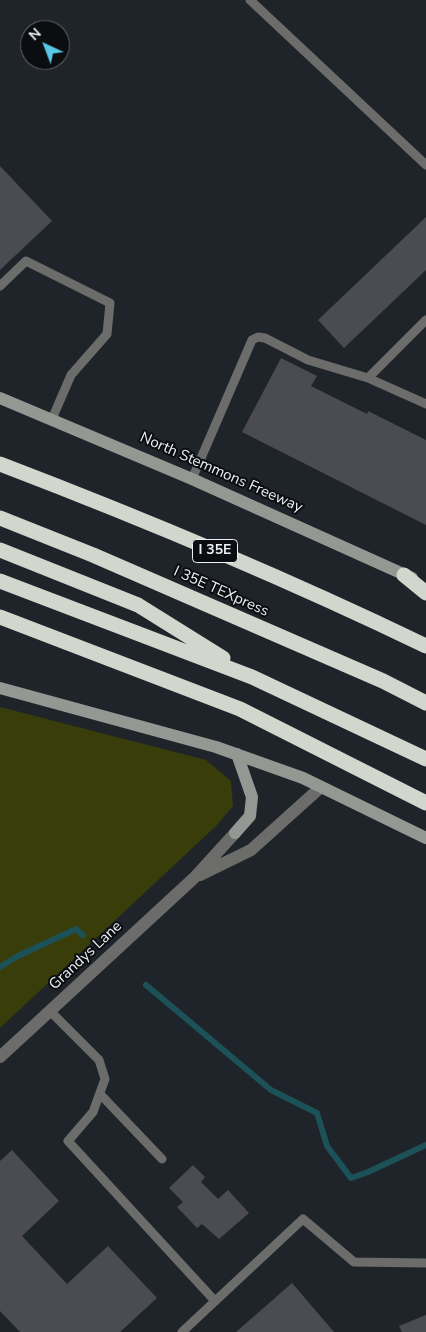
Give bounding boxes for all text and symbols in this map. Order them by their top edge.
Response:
north arrow [20,20,70,70]
text: N [25,24,45,45]
street label: North Stemmons Freeway [137,429,305,517]
road number: I 35E [192,540,238,562]
street label: I 35E TEXpress [171,563,271,621]
street label: Grandys Lane [46,918,126,994]

